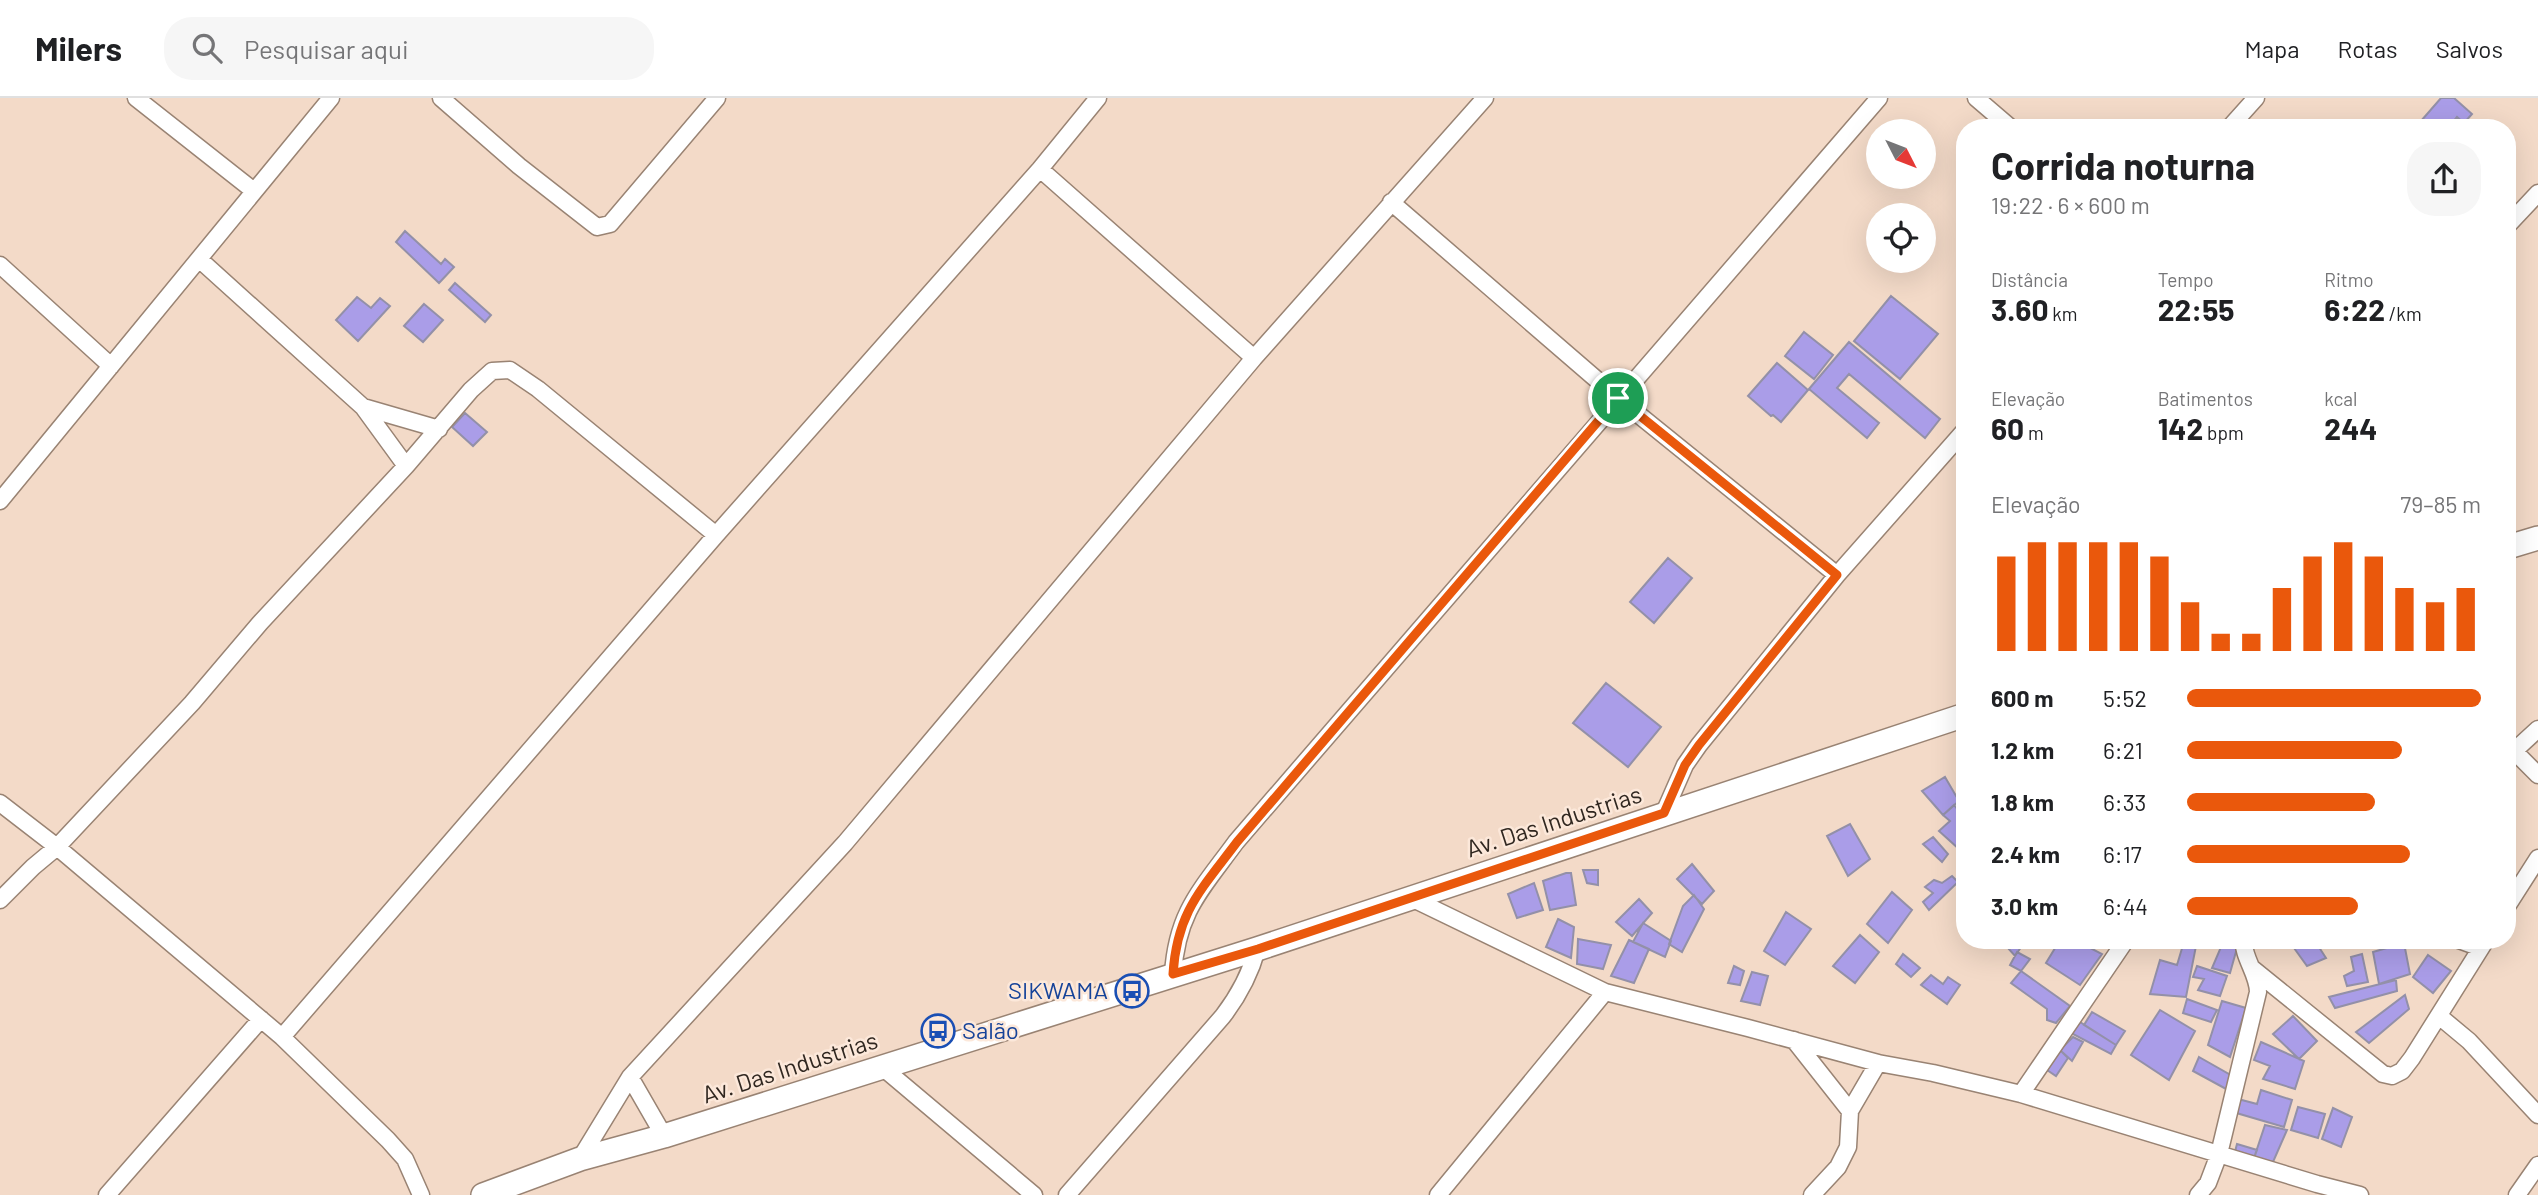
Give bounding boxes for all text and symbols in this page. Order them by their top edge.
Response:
search box [164,17,654,80]
text: Milers [35,28,122,68]
icon: search [188,29,226,67]
text: Pesquisar aqui [244,33,409,64]
text: Mapa [2245,34,2300,63]
text: Rotas [2338,34,2398,63]
text: Salvos [2436,34,2503,63]
north arrow [1866,119,1936,189]
map controls [1866,119,1936,273]
text: Corrida noturna [1991,142,2255,188]
button: share [2407,142,2481,216]
text: 19:22 · 6 × 600 m [1991,191,2150,219]
button: locate [1866,203,1936,273]
text: Distância [1991,268,2068,291]
text: Tempo [2158,268,2214,291]
text: Ritmo [2324,268,2374,291]
text: 3.60 [1991,291,2049,327]
text: 22:55 [2158,291,2235,327]
text: 6:22 [2324,291,2385,327]
text: km [2049,302,2078,325]
text: /km [2385,302,2422,325]
pin [1588,368,1648,428]
icon: arrive [1599,379,1637,417]
text: Elevação [1991,387,2065,410]
text: Batimentos [2158,387,2253,410]
text: kcal [2324,387,2357,410]
text: 60 [1991,410,2024,446]
text: 142 [2158,410,2203,446]
text: 244 [2324,410,2377,446]
text: m [2024,421,2044,444]
text: bpm [2203,421,2244,444]
text: Elevação [1991,490,2081,518]
text: 79–85 m [2400,490,2481,518]
text: 600 m [1991,684,2053,712]
text: 5:52 [2103,684,2147,712]
text: 1.2 km [1991,736,2054,764]
text: 6:21 [2103,736,2143,764]
street label: Av. Das Industrias [1462,779,1645,863]
text: 1.8 km [1991,788,2054,816]
text: 6:33 [2103,788,2146,816]
text: 2.4 km [1991,840,2060,868]
text: 6:17 [2103,840,2142,868]
text: 3.0 km [1991,892,2058,920]
text: 6:44 [2103,892,2148,920]
bus stop icon: SIKWAMA [1113,972,1151,1010]
place label: SIKWAMA [1008,975,1108,1004]
bus stop icon: Salão [919,1012,957,1050]
place label: Salão [962,1015,1019,1044]
street label: Av. Das Industrias [698,1025,881,1109]

